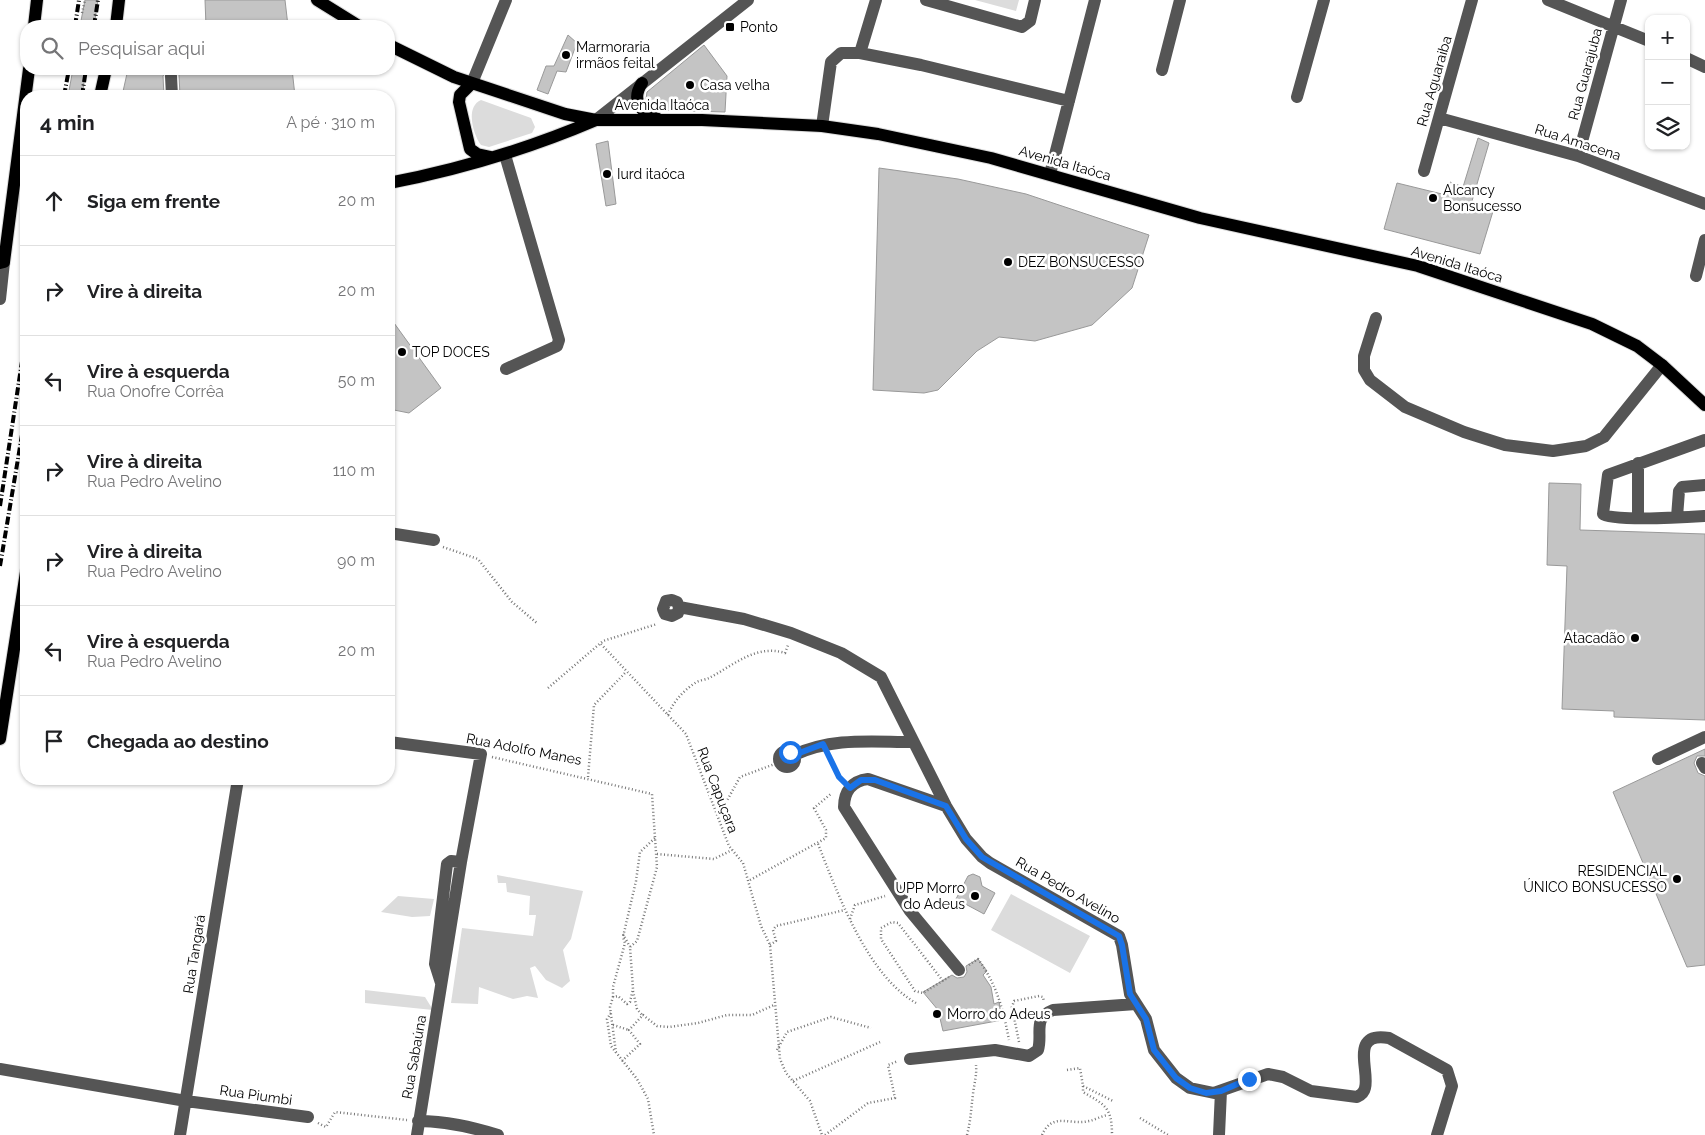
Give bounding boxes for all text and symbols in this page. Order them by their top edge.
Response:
map controls [1645,15,1690,150]
button: + [1645,15,1690,60]
place label: Ponto [740,19,778,35]
search box [20,20,395,75]
marker: Ponto [724,21,736,33]
street label: Rua Guarajuba [1565,26,1605,122]
icon: search [38,34,66,62]
street label: Rua Aguaraiba [1413,34,1455,128]
text: Pesquisar aqui [78,37,205,59]
place label: Marmoraria irmãos feital [576,39,655,71]
marker: Marmoraria irmãos feital [560,49,572,61]
button: − [1645,60,1690,105]
place label: Casa velha [700,77,770,93]
marker: Casa velha [684,79,696,91]
street label: Avenida Itaóca [615,97,709,113]
button: layers [1645,105,1690,150]
text: 4 min [40,110,95,135]
text: A pé · 310 m [286,113,375,132]
street label: Rua Amacena [1533,121,1623,163]
street label: Avenida Itaóca [1017,142,1113,184]
place label: Iurd itaóca [617,166,685,182]
marker: Iurd itaóca [601,168,613,180]
place label: Alcancy Bonsucesso [1443,182,1522,214]
icon: ahead [40,187,68,215]
text: Siga em frente [87,190,220,212]
text: 20 m [338,191,375,210]
marker: Alcancy Bonsucesso [1427,192,1439,204]
street label: Avenida Itaóca [1409,242,1505,286]
place label: DEZ BONSUCESSO [1018,254,1144,270]
marker: DEZ BONSUCESSO [1002,256,1014,268]
icon: right [40,277,68,305]
text: Vire à direita [87,280,202,302]
text: 20 m [338,281,375,300]
place label: TOP DOCES [412,344,490,360]
marker: TOP DOCES [396,346,408,358]
text: Vire à esquerda [87,360,230,382]
icon: left [40,367,68,395]
text: 50 m [338,371,375,390]
text: Rua Onofre Corrêa [87,382,224,401]
text: Vire à direita [87,450,202,472]
icon: right [40,457,68,485]
text: 110 m [333,461,375,480]
text: Rua Pedro Avelino [87,472,222,491]
text: Vire à direita [87,540,202,562]
icon: right [40,547,68,575]
text: 90 m [337,551,375,570]
text: Rua Pedro Avelino [87,562,222,581]
text: Vire à esquerda [87,630,230,652]
place label: Atacadão [1564,630,1625,646]
marker: Atacadão [1629,632,1641,644]
icon: left [40,637,68,665]
text: 20 m [338,641,375,660]
text: Rua Pedro Avelino [87,652,222,671]
icon: arrive [40,727,68,755]
text: Chegada ao destino [87,730,269,752]
street label: Rua Adolfo Manes [465,730,583,768]
route start [779,741,802,764]
street label: Rua Capuçara [694,745,742,835]
street label: Rua Pedro Avelino [1013,854,1123,926]
place label: RESIDENCIAL ÚNICO BONSUCESSO [1523,863,1667,895]
marker: RESIDENCIAL ÚNICO BONSUCESSO [1671,873,1683,885]
place label: UPP Morro do Adeus [895,880,965,912]
marker: UPP Morro do Adeus [969,890,981,902]
street label: Rua Tangará [180,913,208,995]
place label: Morro do Adeus [947,1006,1051,1022]
marker: Morro do Adeus [931,1008,943,1020]
street label: Rua Sabaúna [399,1014,429,1100]
route end [1238,1068,1261,1091]
street label: Rua Piumbi [219,1082,293,1108]

